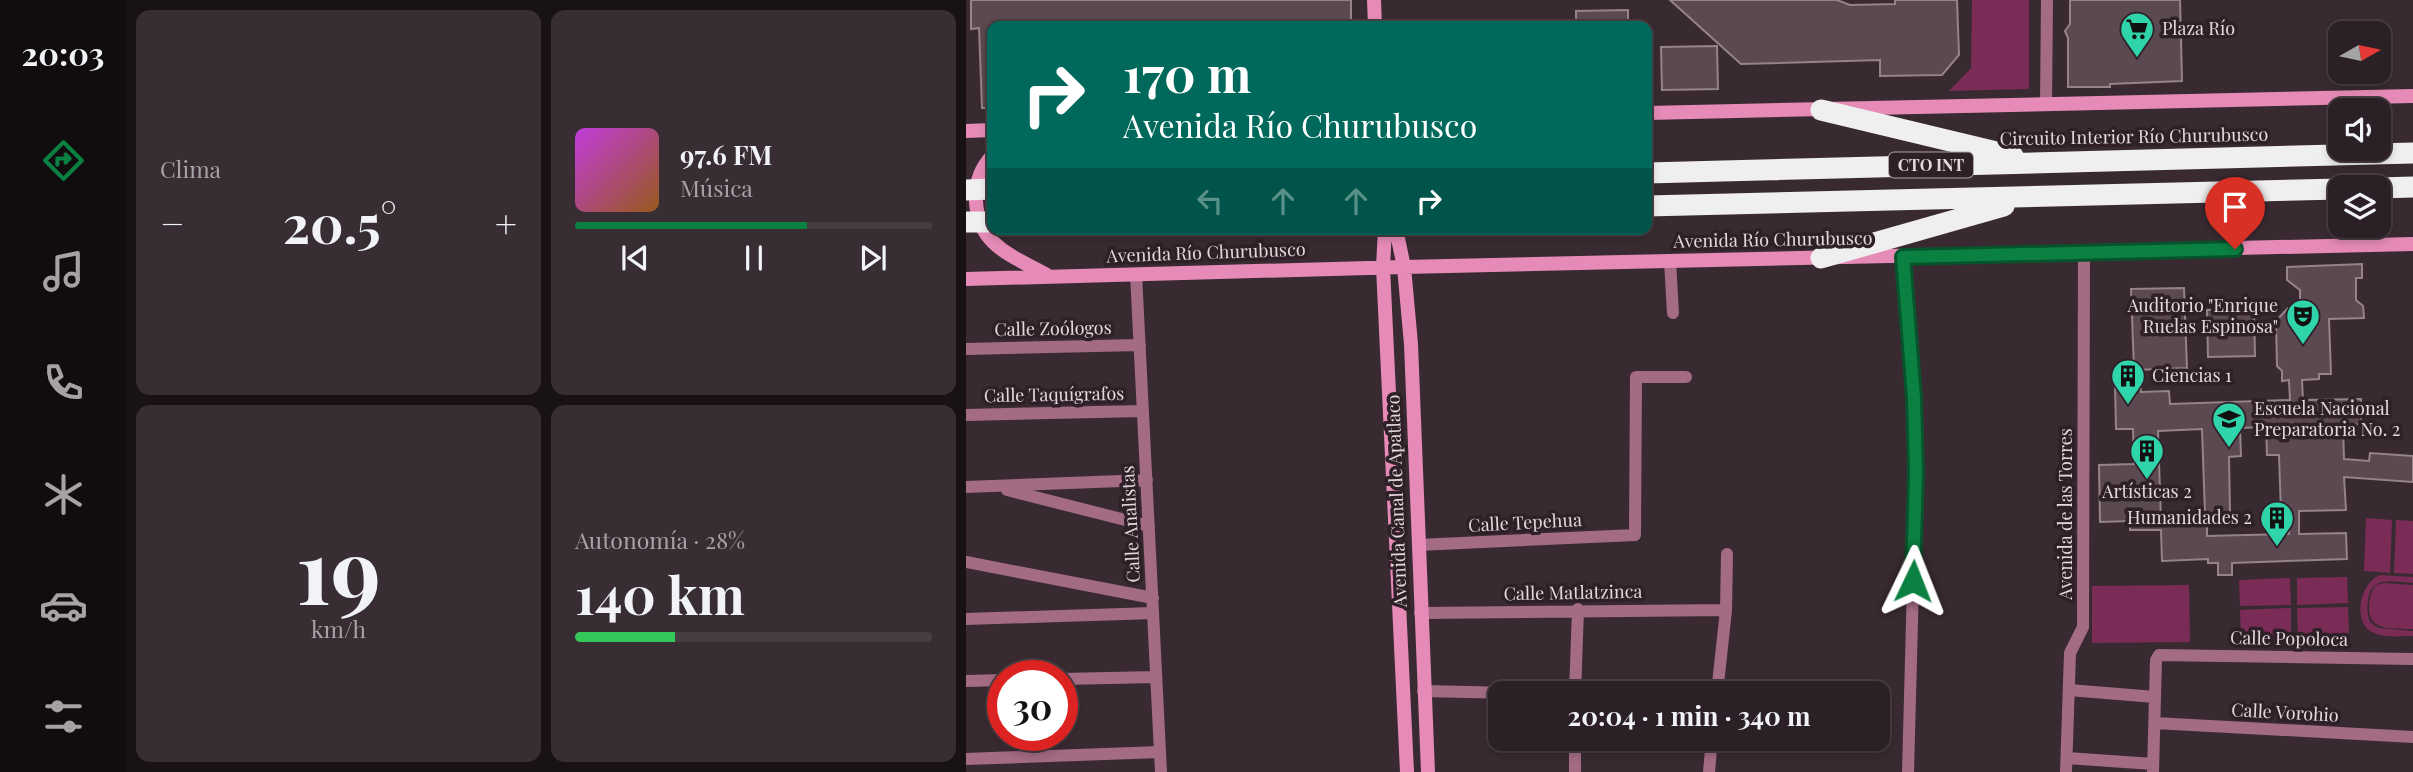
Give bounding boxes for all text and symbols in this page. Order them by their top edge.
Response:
supermarket icon: Plaza Río [2118,10,2156,59]
place label: Plaza Río [2162,16,2235,40]
north arrow [2328,21,2390,84]
map controls [2328,21,2391,238]
text: 20:03 [22,31,104,74]
text: 170 m [1123,40,1251,105]
icon: right [1008,49,1099,140]
button: sound [2328,98,2391,161]
text: Avenida Río Churubusco [1123,103,1477,146]
street label: Circuito Interior Río Churubusco [2000,122,2269,150]
icon: directions [39,136,88,185]
text: 97.6 FM [680,137,772,172]
text: Clima [160,153,221,184]
road number: CTO INT [1889,153,1973,178]
text: Música [680,172,753,203]
button: layers [2328,175,2391,238]
pin [2205,177,2265,249]
icon: left [1191,182,1229,220]
icon: ahead [1264,182,1302,220]
icon: ahead [1337,182,1375,220]
icon: right [1410,182,1448,220]
text: 20.5° [283,188,397,257]
icon: arrive [2216,188,2254,226]
text: − [160,197,185,248]
text: + [495,197,517,248]
street label: Avenida Río Churubusco [1672,225,1873,253]
street label: Avenida Río Churubusco [1105,237,1306,268]
icon: previous [616,239,654,277]
icon: pause [735,239,773,277]
icon: next [854,239,892,277]
icon: music [39,247,88,296]
place label: Auditorio "Enrique Ruelas Espinosa" [2126,293,2278,338]
theatre icon: Auditorio "Enrique Ruelas Espinosa" [2284,297,2322,346]
street label: Calle Zoólogos [994,315,1112,341]
building icon: Ciencias 1 [2109,357,2147,406]
icon: phone [39,358,88,407]
place label: Ciencias 1 [2152,363,2232,387]
street label: Calle Taquígrafos [984,381,1124,407]
street label: Avenida Canal de Apatlaco [1380,394,1412,609]
place label: Escuela Nacional Preparatoria No. 2 [2254,396,2400,441]
school or university icon: Escuela Nacional Preparatoria No. 2 [2210,400,2248,449]
street label: Avenida de las Torres [2053,428,2077,601]
building icon: Artísticas 2 [2128,432,2166,481]
street label: Calle Analistas [1115,465,1145,583]
icon: climate [39,470,88,519]
place label: Artísticas 2 [2101,479,2192,503]
building icon: Humanidades 2 [2258,499,2296,548]
place label: Humanidades 2 [2127,505,2252,529]
text: 19 [296,507,381,628]
street label: Calle Tepehua [1468,507,1582,537]
text: Autonomía · 28% [575,524,745,555]
position arrow [1876,544,1950,618]
text: 140 km [575,559,745,628]
street label: Calle Matlatzinca [1503,579,1643,605]
icon: car [39,581,88,630]
text: km/h [311,613,366,644]
street label: Calle Popoloca [2230,625,2348,651]
speed limit sign: 30 [987,660,1078,751]
icon: filters [39,692,88,741]
street label: Calle Vorohio [2231,697,2340,727]
text: 20:04 · 1 min · 340 m [1568,698,1810,733]

